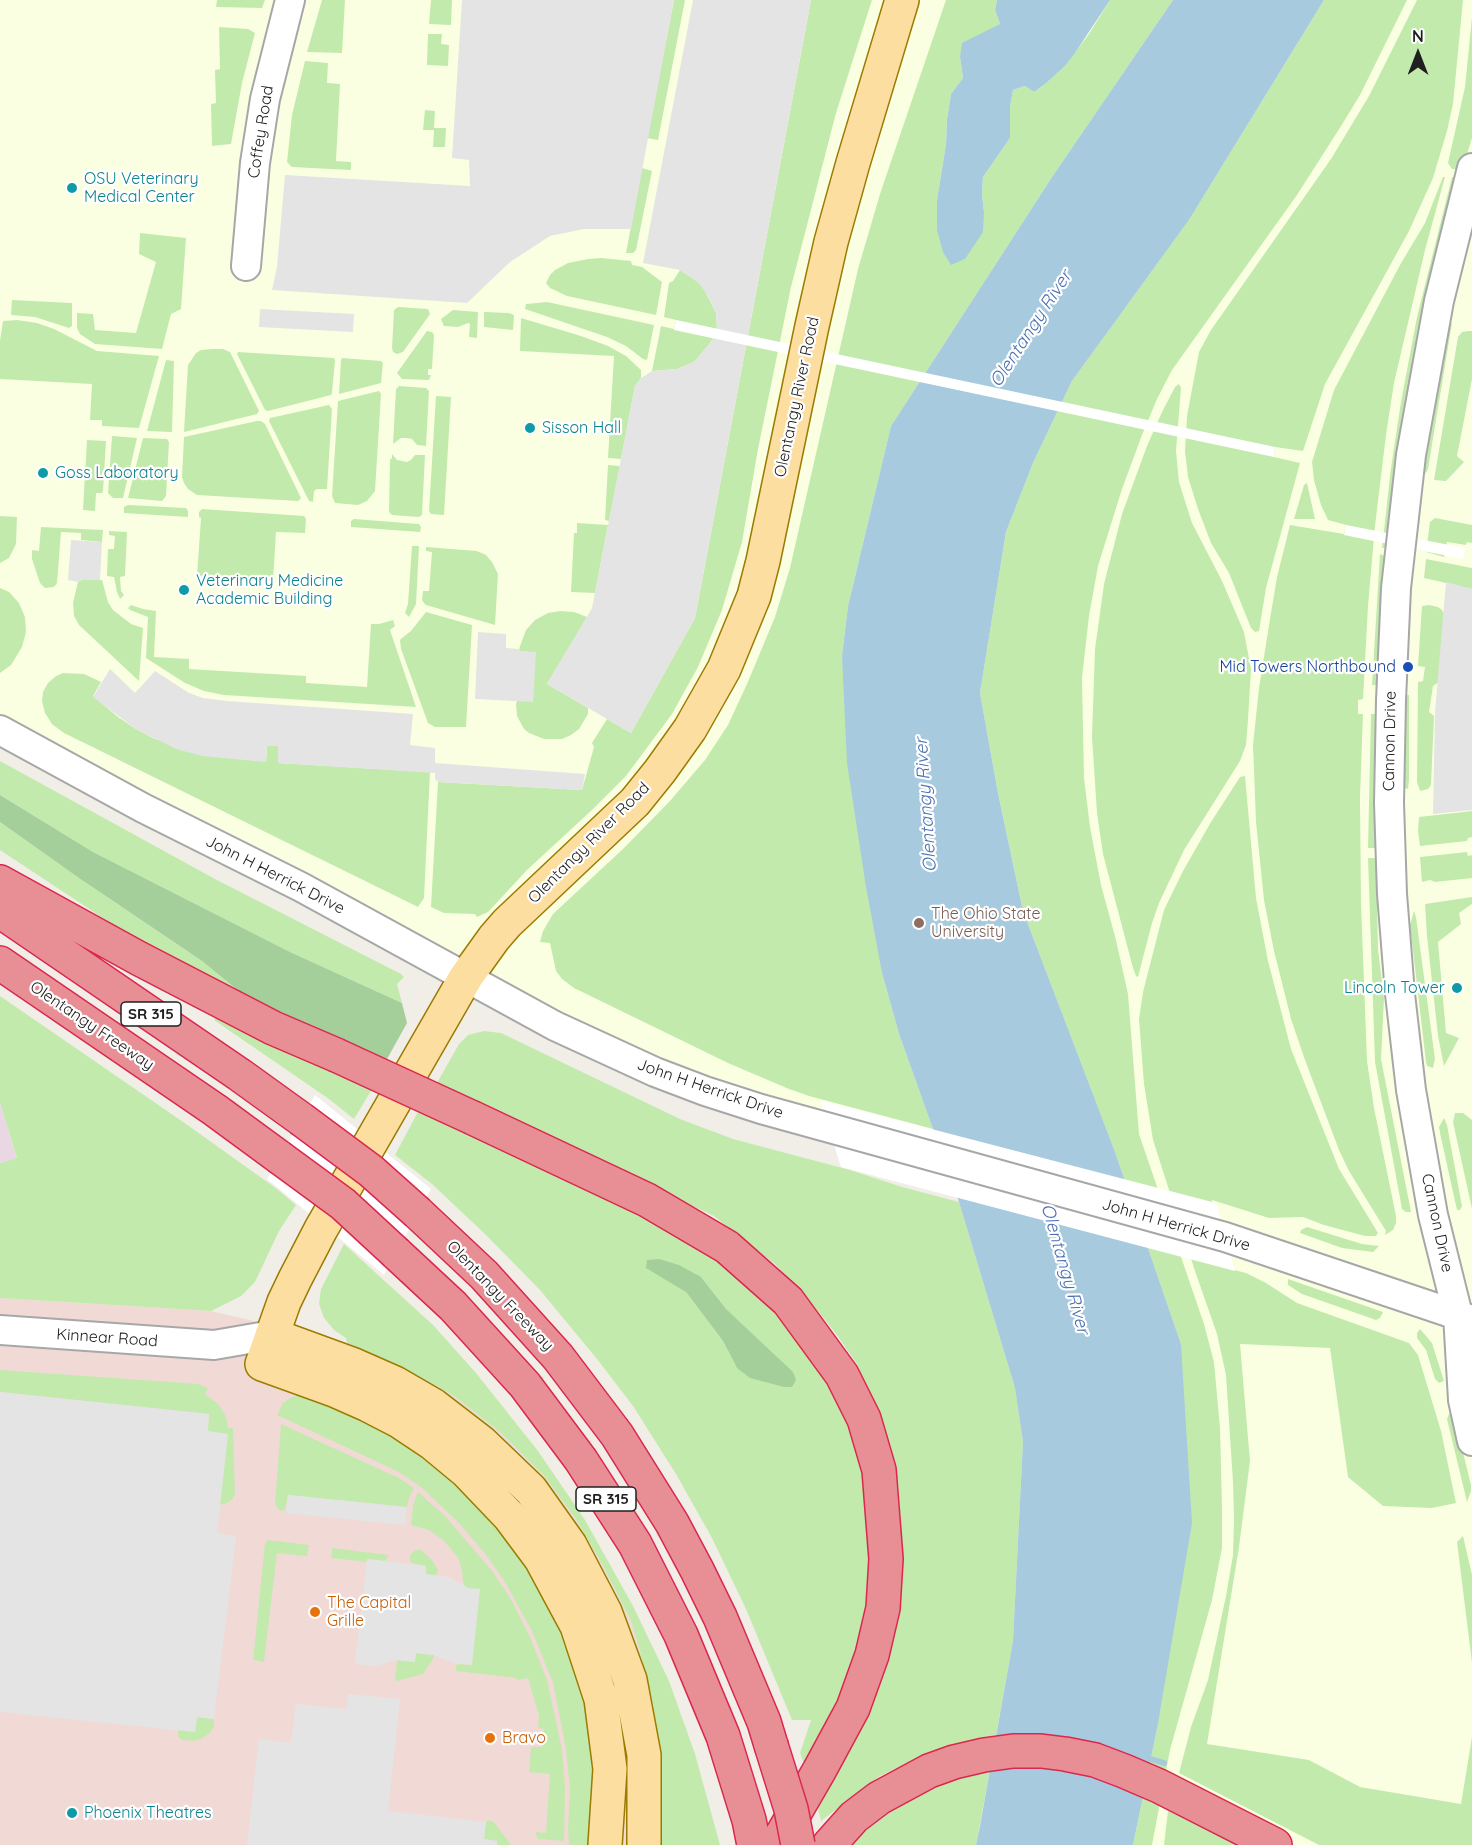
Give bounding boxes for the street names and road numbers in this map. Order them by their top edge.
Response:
street label: Coffey Road [244,84,278,180]
street label: Olentangy River Road [771,315,823,479]
street label: Cannon Drive [1380,691,1400,791]
street label: Olentangy River Road [524,778,654,908]
street label: John H Herrick Drive [202,832,348,918]
street label: Olentangy Freeway [26,977,158,1075]
road number: SR 315 [121,1002,181,1026]
street label: John H Herrick Drive [634,1055,786,1123]
street label: Cannon Drive [1417,1172,1457,1274]
street label: John H Herrick Drive [1100,1195,1252,1255]
street label: Olentangy Freeway [443,1237,557,1355]
street label: Kinnear Road [56,1325,158,1351]
road number: SR 315 [576,1487,636,1511]

